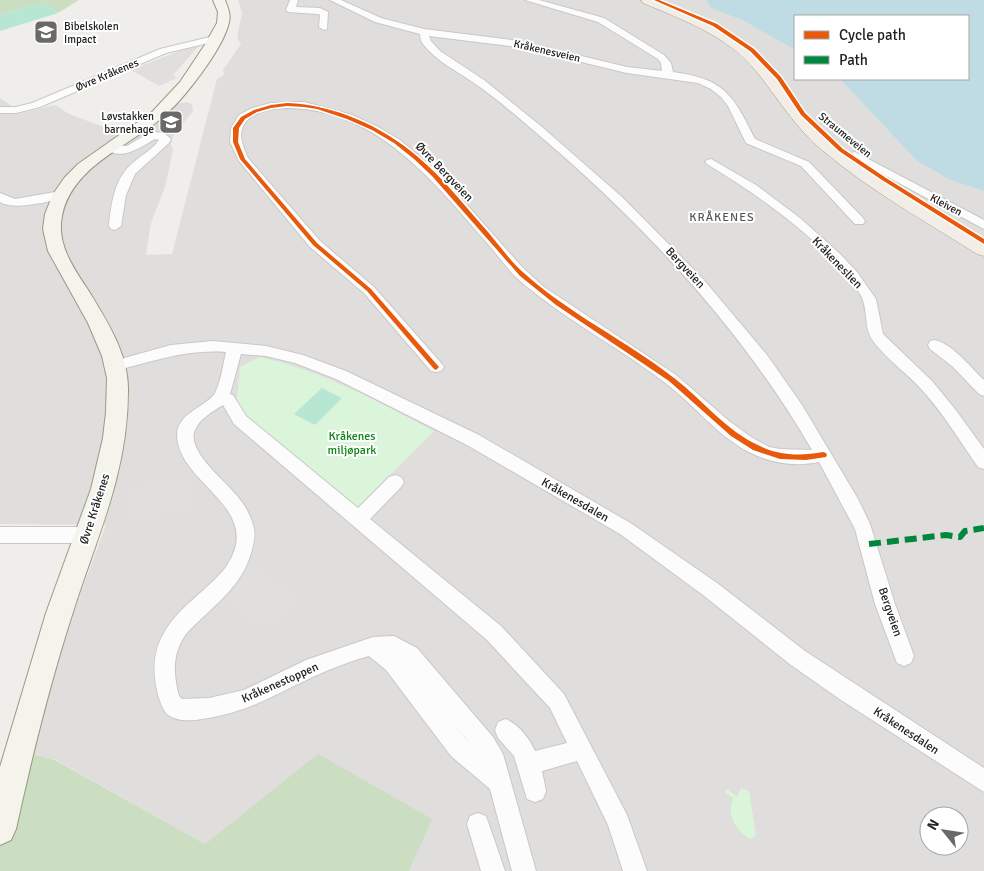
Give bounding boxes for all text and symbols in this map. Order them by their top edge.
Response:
legend [794,15,969,80]
school or university icon: Bibelskolen Impact [33,19,59,45]
place label: Bibelskolen Impact [64,20,119,46]
text: Cycle path [839,26,906,44]
street label: Kråkenesveien [512,37,582,65]
text: Path [839,51,868,69]
street label: Øvre Kråkenes [74,56,141,94]
school or university icon: Løvstakken barnehage [158,109,184,135]
place label: Løvstakken barnehage [101,110,154,136]
street label: Straumeveien [816,110,874,160]
street label: Øvre Bergveien [412,139,476,205]
street label: Kleiven [928,191,964,219]
district label: KRÅKENES [689,210,755,225]
street label: Kråkeneslien [809,234,865,292]
street label: Bergveien [662,244,708,292]
park label: Kråkenes miljøpark [328,429,376,458]
street label: Øvre Kråkenes [77,472,113,546]
street label: Kråkenesdalen [539,475,611,525]
street label: Bergveien [875,585,905,639]
street label: Kråkenestoppen [239,659,321,707]
street label: Kråkenesdalen [870,704,942,758]
north arrow [919,806,969,856]
text: N [923,816,943,833]

